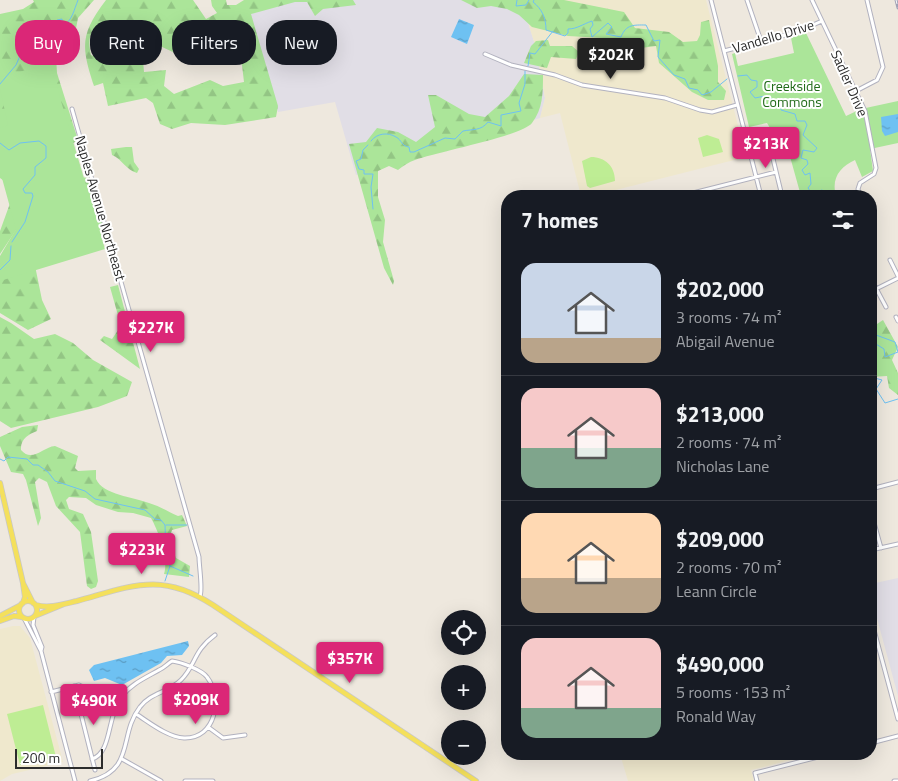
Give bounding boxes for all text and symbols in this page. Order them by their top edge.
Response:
street label: Vandello Drive [730,14,816,58]
chip: Buy [15,20,80,65]
chip: Rent [90,20,162,65]
chip: Filters [172,20,256,65]
chip: New [266,20,337,65]
pin: $202K [576,38,646,80]
text: $202K [588,42,634,66]
street label: Sadler Drive [826,46,874,120]
park label: Creekside Commons [762,75,822,112]
pin: $213K [731,126,801,169]
text: $213K [743,131,789,155]
street label: Naples Avenue Northeast [70,133,132,283]
text: 7 homes [521,204,598,236]
icon: filters [829,206,857,234]
text: $202,000 [676,273,764,305]
icon: home [561,283,621,343]
text: 3 rooms · 74 m² [676,305,781,329]
pin: $227K [116,310,186,353]
text: $227K [128,315,174,339]
text: Abigail Avenue [676,329,774,353]
text: $213,000 [676,398,764,430]
icon: home [561,408,621,468]
text: 2 rooms · 74 m² [676,430,781,454]
text: Nicholas Lane [676,454,769,478]
text: $209,000 [676,523,764,555]
pin: $223K [107,532,177,575]
icon: home [561,533,621,593]
text: $223K [119,537,165,561]
text: 2 rooms · 70 m² [676,555,781,579]
text: Leann Circle [676,579,757,603]
map controls [441,610,486,765]
button: locate [441,610,486,655]
pin: $357K [315,642,385,684]
text: $357K [327,646,373,670]
text: $490,000 [676,648,764,680]
icon: home [561,658,621,718]
button: + [441,665,486,710]
text: 5 rooms · 153 m² [676,680,790,704]
pin: $209K [161,682,231,725]
pin: $490K [59,684,129,726]
text: $209K [173,687,219,711]
text: $490K [71,688,117,712]
text: Ronald Way [676,704,756,728]
button: − [441,720,486,765]
scale bar [15,746,102,769]
text: 200 m [22,747,60,768]

